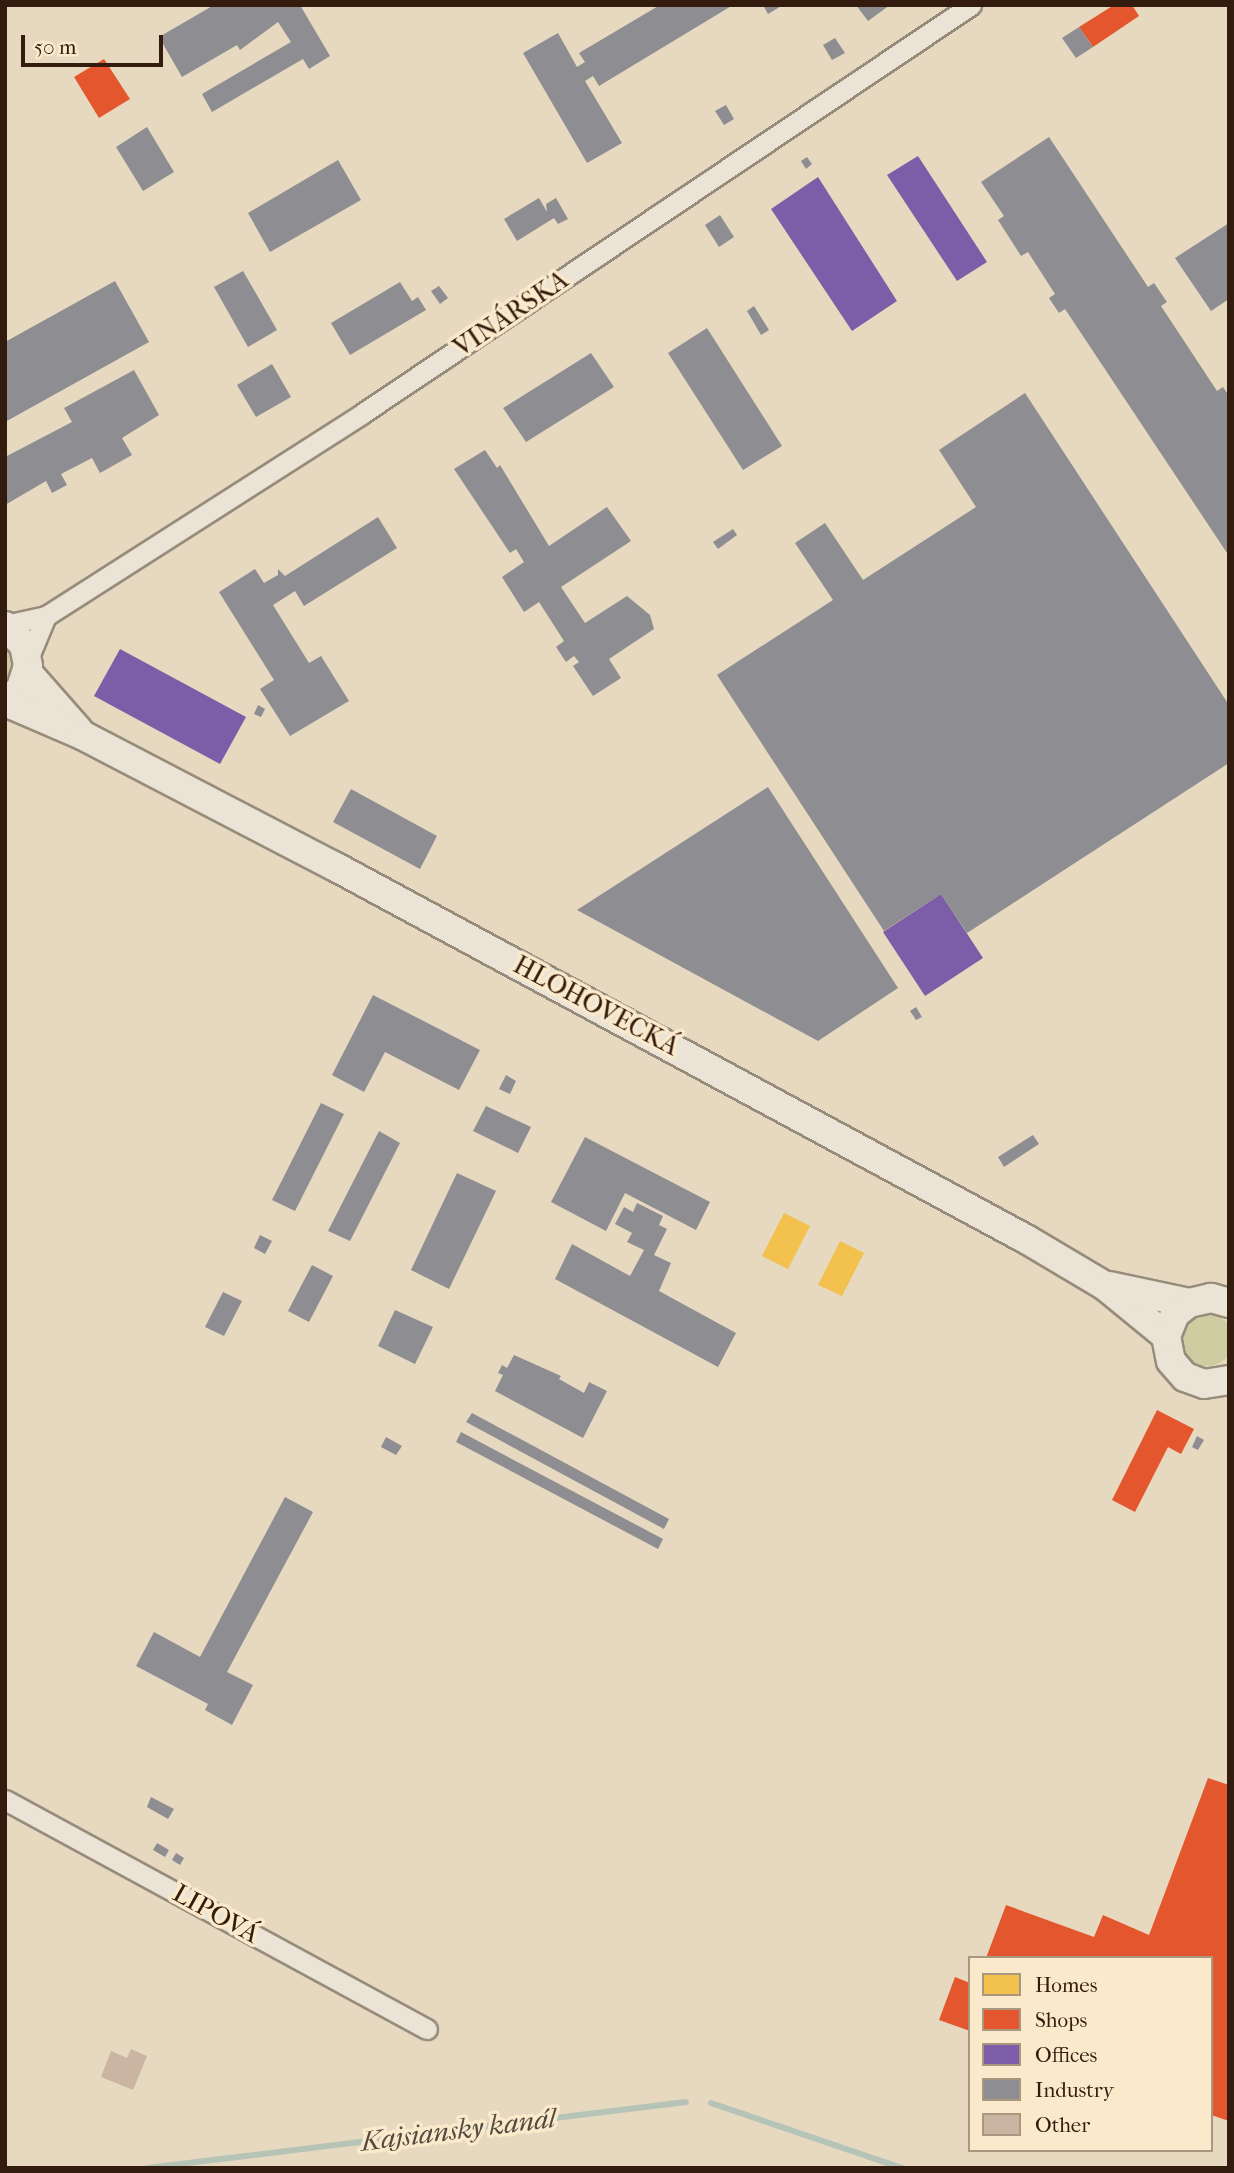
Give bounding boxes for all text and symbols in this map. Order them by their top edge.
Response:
scale bar [24,21,166,65]
text: 50 m [34,35,77,59]
street label: VINÁRSKA [448,264,574,364]
street label: HLOHOVECKÁ [508,949,684,1063]
street label: LIPOVÁ [167,1878,265,1950]
legend [968,1956,1213,2152]
text: Homes [1035,1973,1097,1997]
text: Shops [1035,2008,1087,2032]
text: Offices [1035,2043,1097,2067]
text: Industry [1035,2078,1114,2102]
water label: Kajsiansky kanál [359,2101,557,2159]
text: Other [1035,2113,1090,2137]

